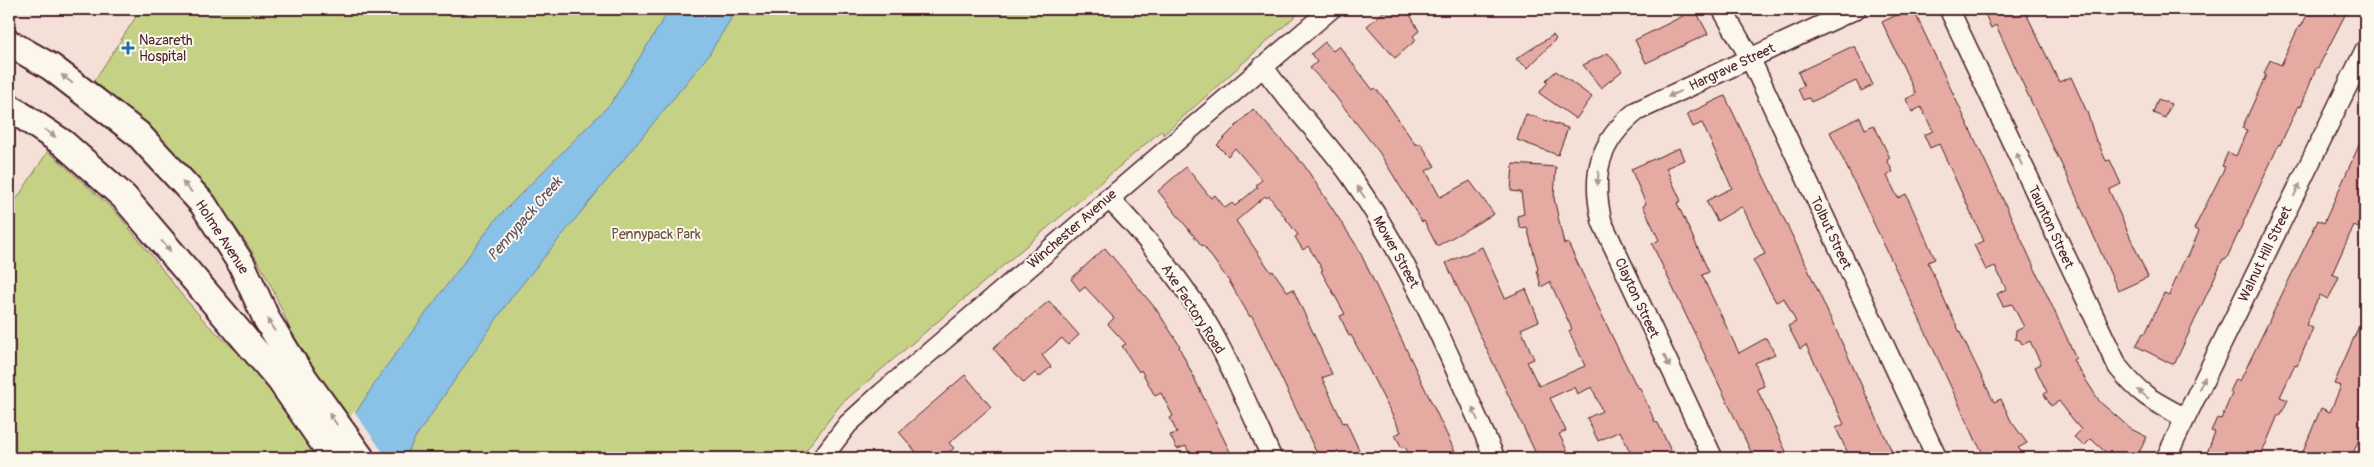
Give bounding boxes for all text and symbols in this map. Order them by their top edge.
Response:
place label: Nazareth Hospital [139,32,193,65]
street label: Hargrave Street [1686,39,1778,94]
marker: Nazareth Hospital [121,41,135,55]
one-way arrow [61,73,74,84]
one-way arrow [1667,90,1681,98]
one-way arrow [43,128,57,138]
one-way arrow [2015,152,2023,166]
one-way arrow [1593,171,1601,187]
water label: Pennypack Creek [483,172,568,265]
one-way arrow [181,181,193,193]
street label: Taunton Street [2024,183,2078,272]
one-way arrow [2293,183,2301,197]
one-way arrow [1356,185,1366,198]
street label: Winchester Avenue [1024,186,1120,272]
street label: Tolbut Street [1807,194,1855,273]
street label: Holme Avenue [192,197,252,277]
street label: Walnut Hill Street [2234,203,2296,305]
street label: Mower Street [1369,213,1423,291]
park label: Pennypack Park [611,226,701,243]
one-way arrow [160,239,172,251]
street label: Clayton Street [1611,255,1663,341]
street label: Axe Factory Road [1158,261,1228,357]
one-way arrow [266,319,275,332]
one-way arrow [1663,354,1671,368]
one-way arrow [2199,376,2207,390]
one-way arrow [2137,389,2150,400]
one-way arrow [1471,407,1479,421]
one-way arrow [328,412,338,425]

